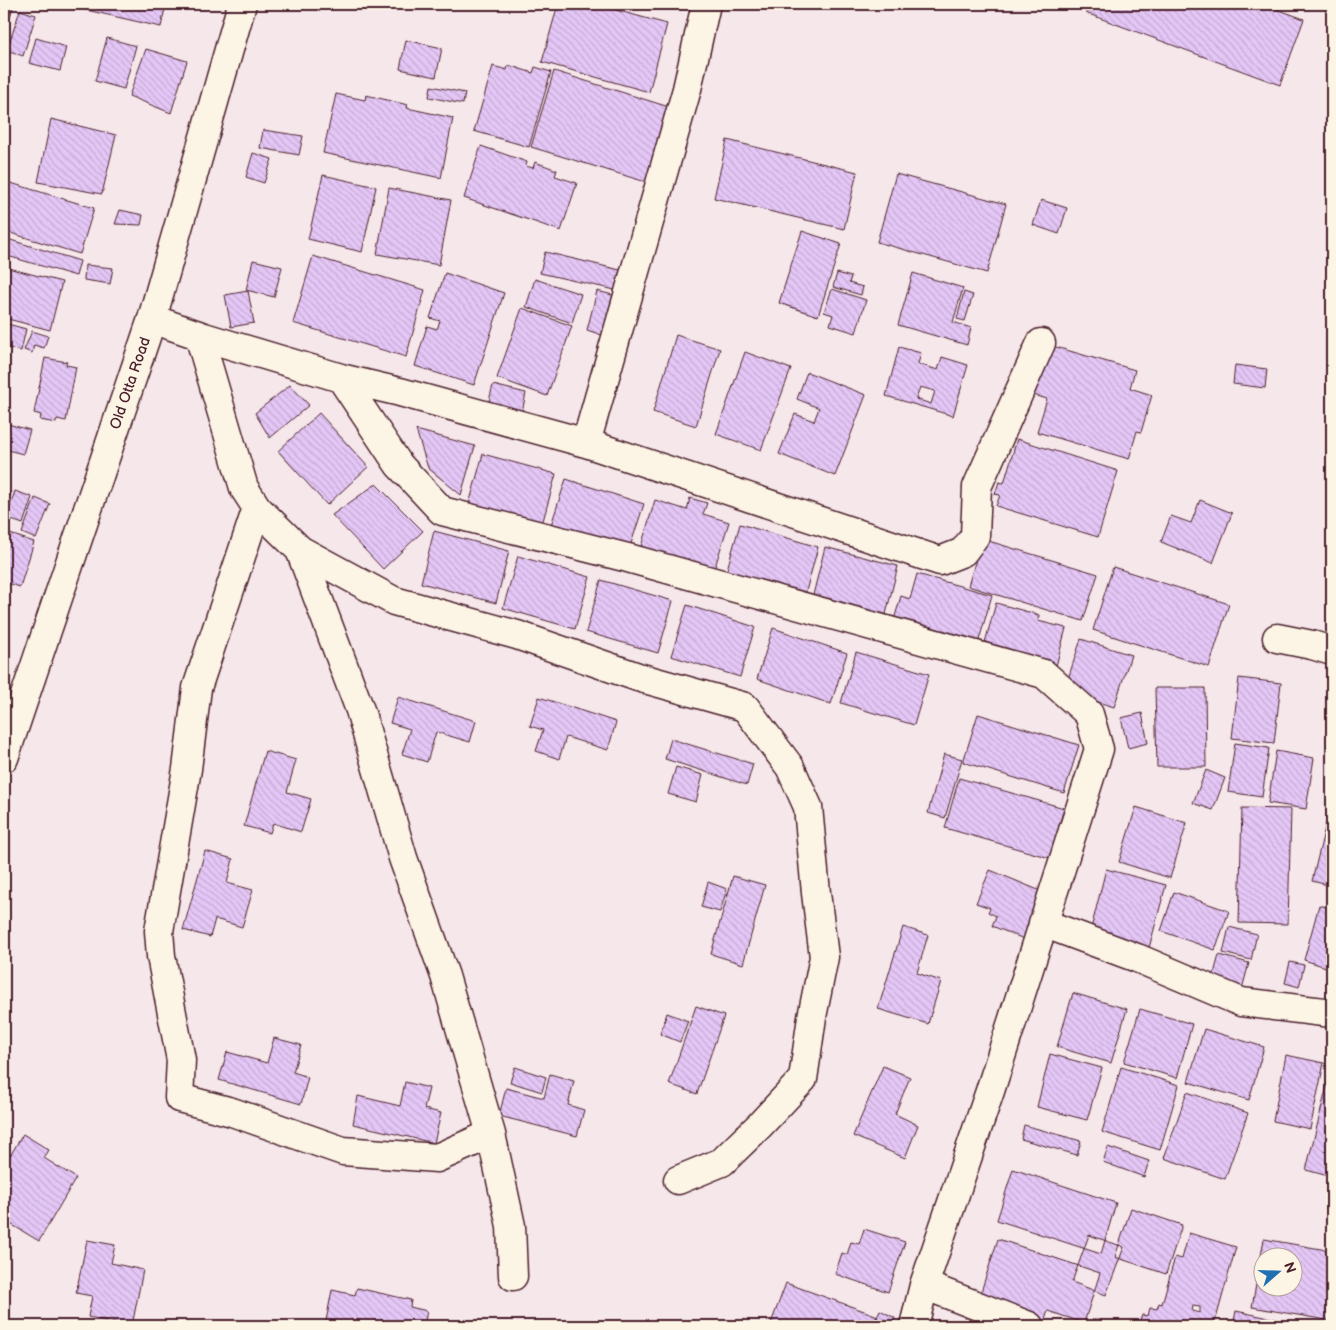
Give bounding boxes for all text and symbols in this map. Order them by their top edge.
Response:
street label: Old Otta Road [106,335,155,432]
north arrow [1254,1248,1304,1298]
text: N [1280,1260,1300,1276]

